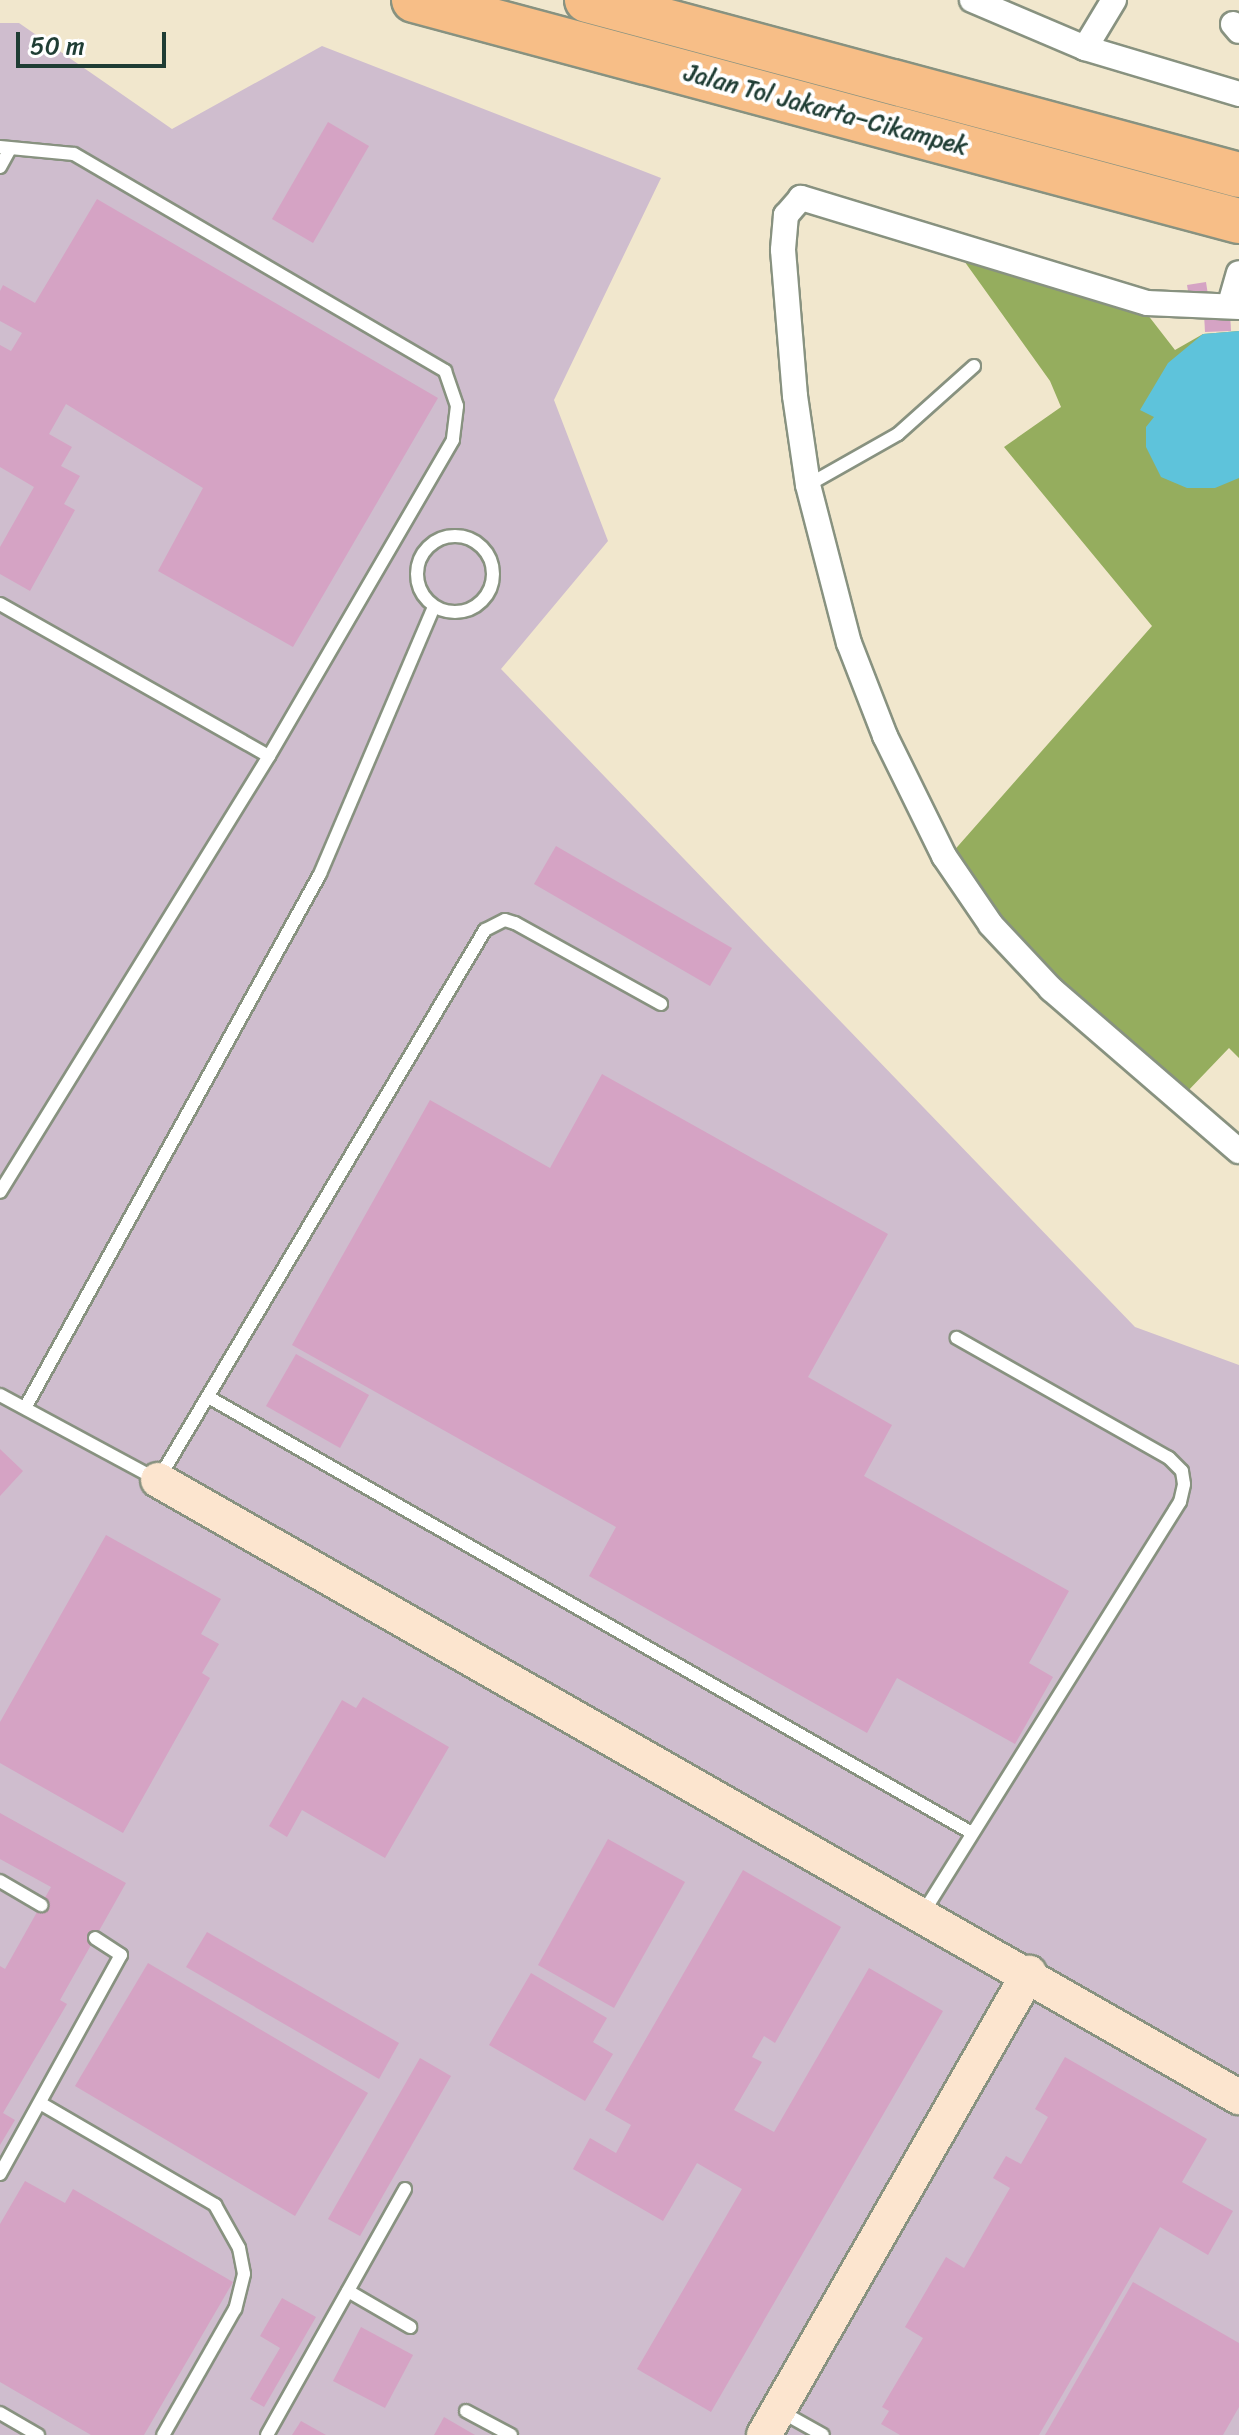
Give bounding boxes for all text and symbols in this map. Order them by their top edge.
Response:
scale bar [20,16,170,66]
text: 50 m [30,25,85,67]
street label: Jalan Tol Jakarta–Cikampek [681,58,971,162]

